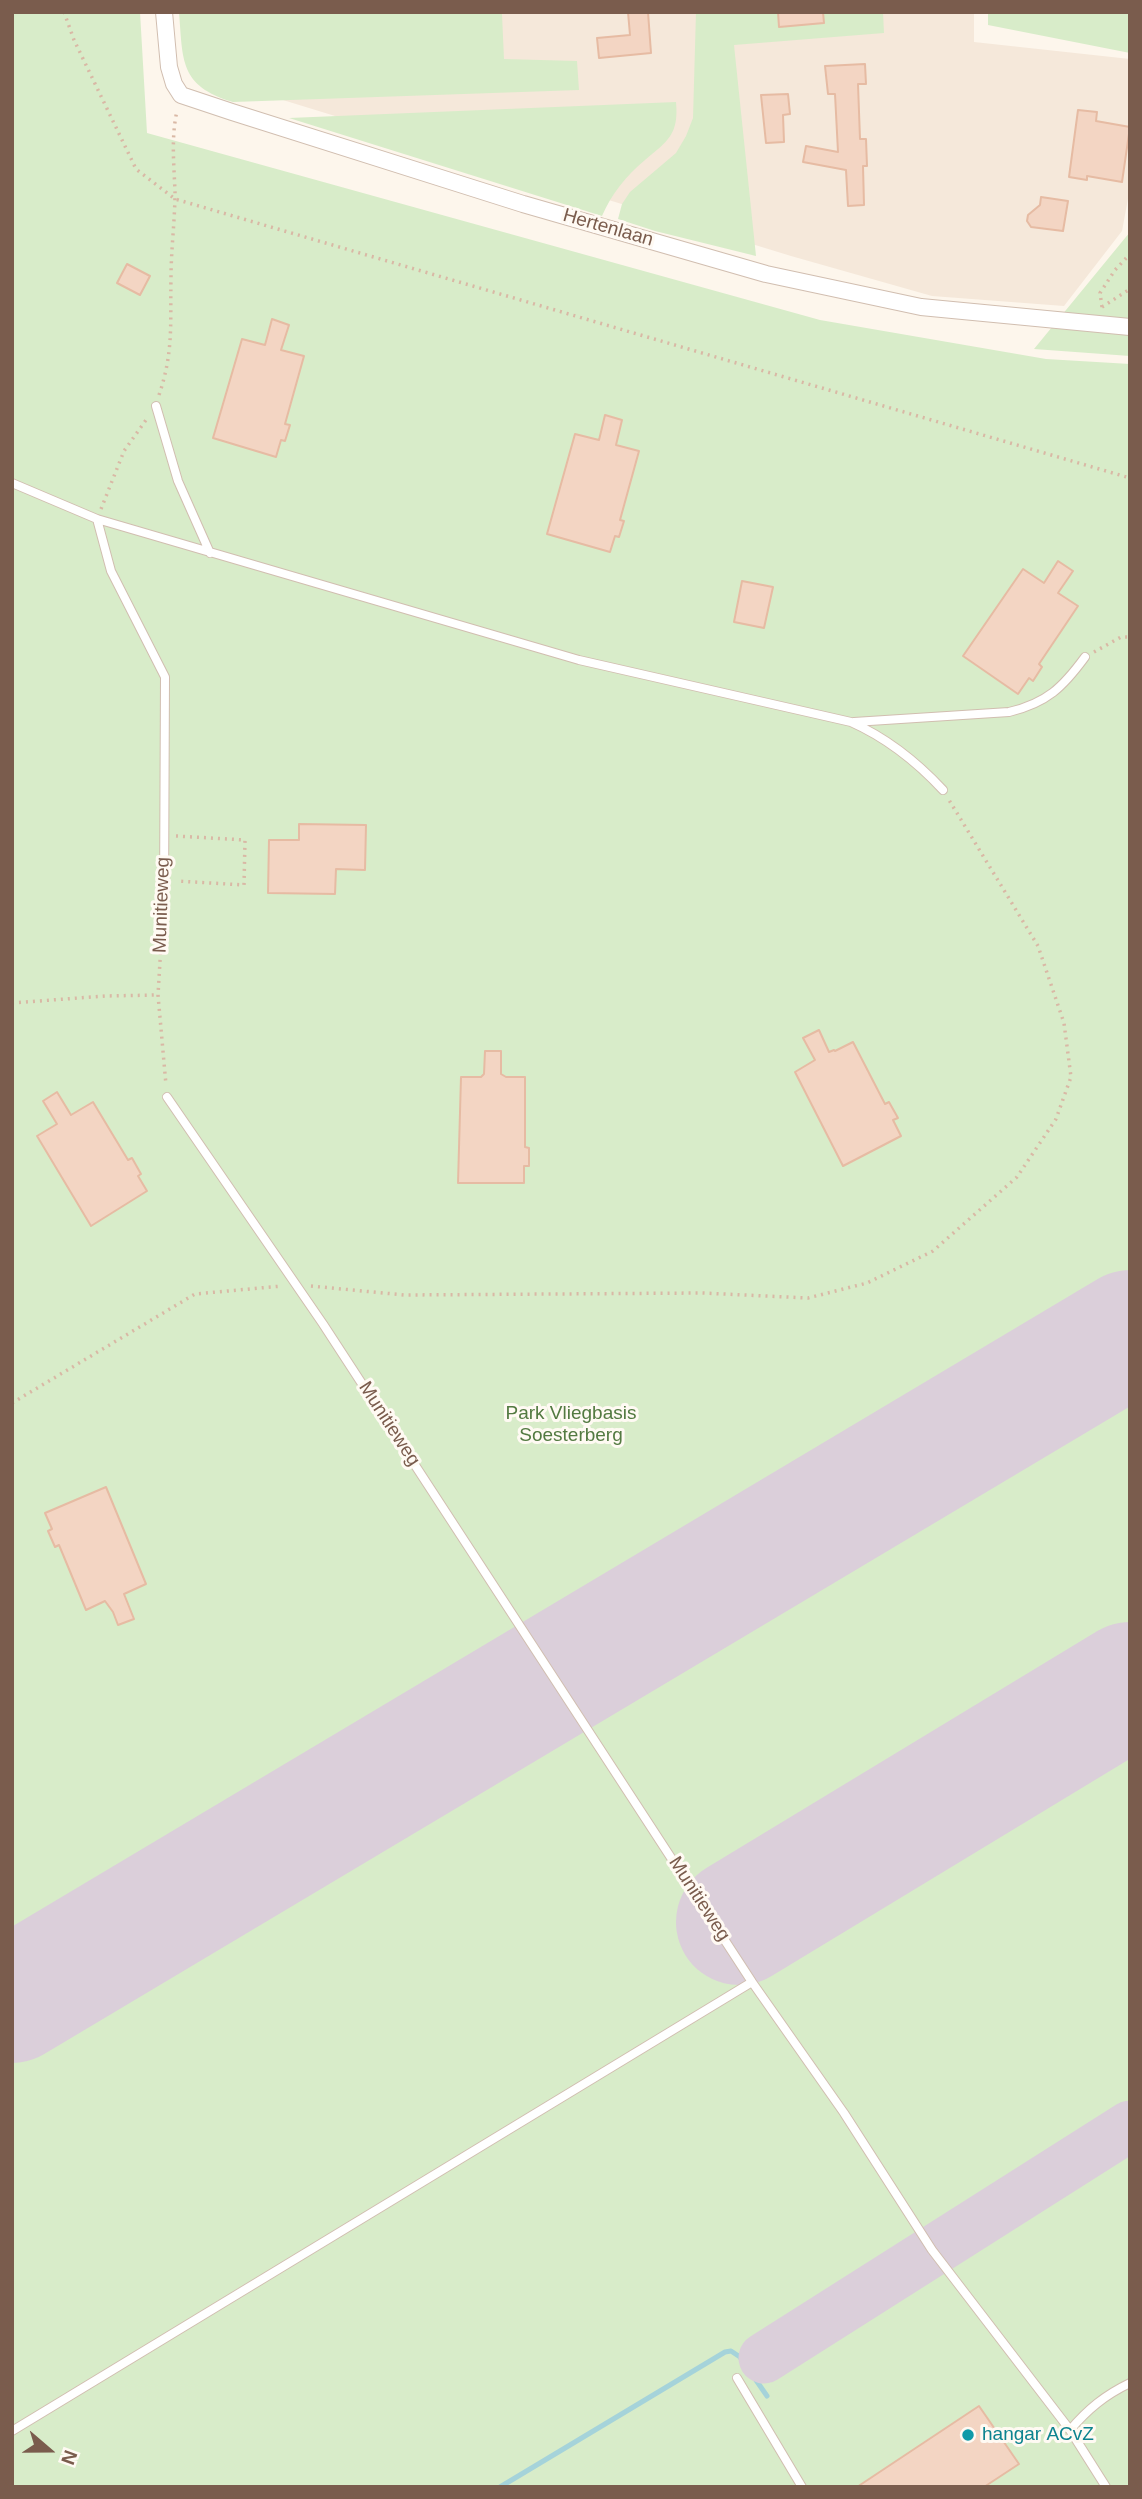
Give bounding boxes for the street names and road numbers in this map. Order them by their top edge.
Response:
street label: Hertenlaan [560,204,656,252]
street label: Munitieweg [149,857,175,953]
street label: Munitieweg [353,1377,425,1471]
street label: Munitieweg [663,1852,735,1946]

